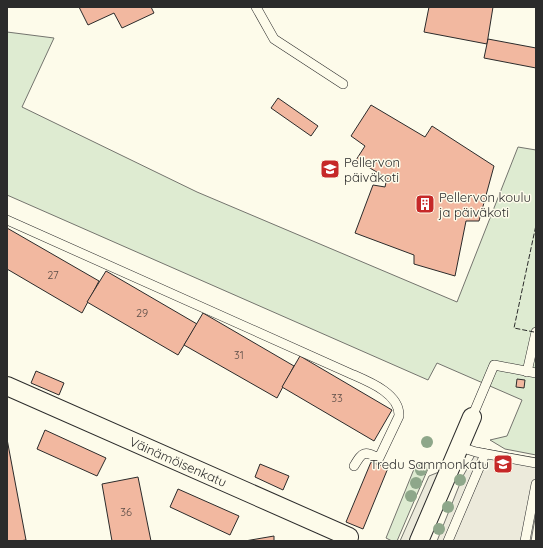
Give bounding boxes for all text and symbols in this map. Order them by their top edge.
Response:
place label: Pellervon päiväkoti [344,154,400,185]
school or university icon: Pellervon päiväkoti [319,158,341,180]
place label: Pellervon koulu ja päiväkoti [438,189,531,220]
building icon: Pellervon koulu ja päiväkoti [414,193,436,215]
house number: 27 [47,268,59,282]
house number: 29 [136,306,148,320]
house number: 31 [234,348,244,362]
house number: 33 [331,391,343,405]
street label: Väinämöisenkatu [127,433,229,490]
school or university icon: Tredu Sammonkatu [492,453,514,475]
place label: Tredu Sammonkatu [370,456,489,472]
house number: 36 [120,505,132,519]

